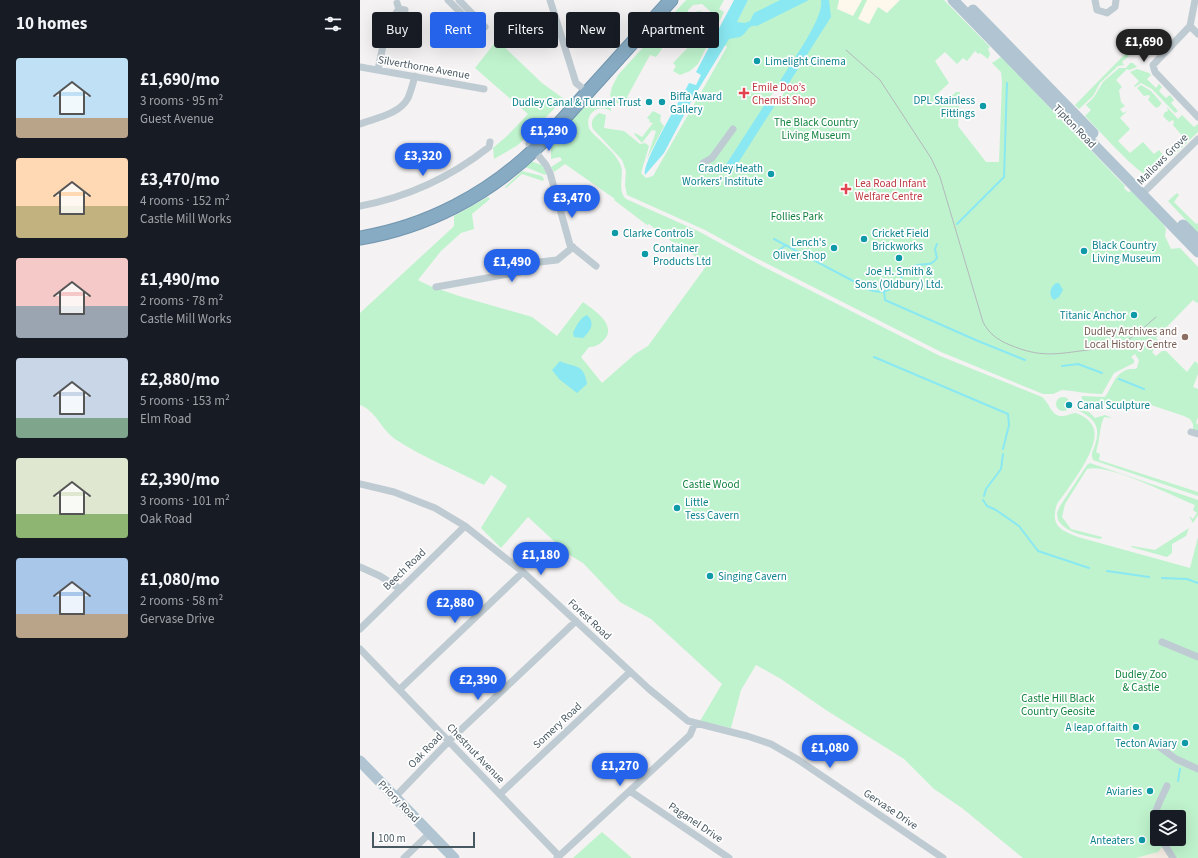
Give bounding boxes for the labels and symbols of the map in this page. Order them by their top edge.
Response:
pin: £1,690 [1111,29,1177,63]
street label: Silverthorne Avenue [377,52,471,83]
place label: Limelight Cinema [765,54,846,69]
marker: Limelight Cinema [752,56,762,66]
place label: Emile Doo’s Chemist Shop [752,80,816,108]
marker: Emile Doo’s Chemist Shop [739,88,749,98]
place label: Biffa Award Gallery [670,89,722,117]
place label: DPL Stainless Fittings [914,93,975,121]
place label: Dudley Canal & Tunnel Trust [512,95,641,110]
marker: Dudley Canal & Tunnel Trust [644,97,654,107]
marker: Biffa Award Gallery [657,97,667,107]
marker: DPL Stainless Fittings [978,101,988,111]
street label: Tipton Road [1050,101,1099,152]
park label: The Black Country Living Museum [774,115,858,143]
pin: £1,290 [516,118,582,152]
street label: Mallows Grove [1133,130,1192,188]
pin: £3,320 [390,143,456,177]
place label: Cradley Heath Workers' Institute [682,161,764,189]
marker: Cradley Heath Workers' Institute [766,169,776,179]
place label: Lea Road Infant Welfare Centre [855,176,927,204]
marker: Lea Road Infant Welfare Centre [840,183,852,195]
pin: £3,470 [539,185,605,219]
park label: Follies Park [771,209,824,224]
place label: Clarke Controls [623,226,694,241]
place label: Cricket Field Brickworks [872,226,929,254]
marker: Clarke Controls [610,228,620,238]
marker: Cricket Field Brickworks [859,234,869,244]
place label: Lench's Oliver Shop [773,235,826,263]
place label: Black Country Living Museum [1092,238,1161,266]
place label: Container Products Ltd [653,241,711,269]
marker: Lench's Oliver Shop [829,243,839,253]
marker: Black Country Living Museum [1079,246,1089,256]
pin: £1,490 [479,249,545,283]
marker: Container Products Ltd [640,249,650,259]
marker: Joe H. Smith & Sons (Oldbury) Ltd. [894,253,904,263]
place label: Joe H. Smith & Sons (Oldbury) Ltd. [855,264,944,292]
place label: Titanic Anchor [1060,308,1126,323]
marker: Titanic Anchor [1129,310,1139,320]
place label: Dudley Archives and Local History Centre [1084,324,1178,352]
marker: Dudley Archives and Local History Centre [1180,332,1190,342]
place label: Canal Sculpture [1077,398,1150,413]
marker: Canal Sculpture [1064,400,1074,410]
park label: Castle Wood [682,477,740,492]
place label: Little Tess Cavern [685,495,739,523]
marker: Little Tess Cavern [672,503,682,513]
pin: £1,180 [508,542,574,576]
street label: Beech Road [380,545,429,594]
place label: Singing Cavern [718,569,787,584]
marker: Singing Cavern [705,571,715,581]
pin: £2,880 [422,590,488,624]
street label: Forest Road [565,595,615,643]
pin: £2,390 [445,667,511,701]
park label: Dudley Zoo & Castle [1115,667,1167,695]
park label: Castle Hill Black Country Geosite [1021,691,1095,719]
street label: Somery Road [530,699,585,752]
street label: Chestnut Avenue [443,720,508,787]
place label: A leap of faith [1066,720,1128,735]
marker: A leap of faith [1131,722,1141,732]
street label: Oak Road [405,729,446,771]
pin: £1,080 [797,735,863,769]
place label: Tecton Aviary [1115,736,1177,751]
marker: Tecton Aviary [1180,738,1190,748]
pin: £1,270 [587,753,653,787]
street label: Priory Road [375,777,423,826]
place label: Aviaries [1106,784,1142,799]
street label: Gervase Drive [860,786,921,834]
marker: Aviaries [1145,786,1155,796]
street label: Paganel Drive [666,799,726,846]
scale bar [372,830,475,849]
place label: Anteaters [1090,833,1134,848]
marker: Anteaters [1137,835,1147,845]

